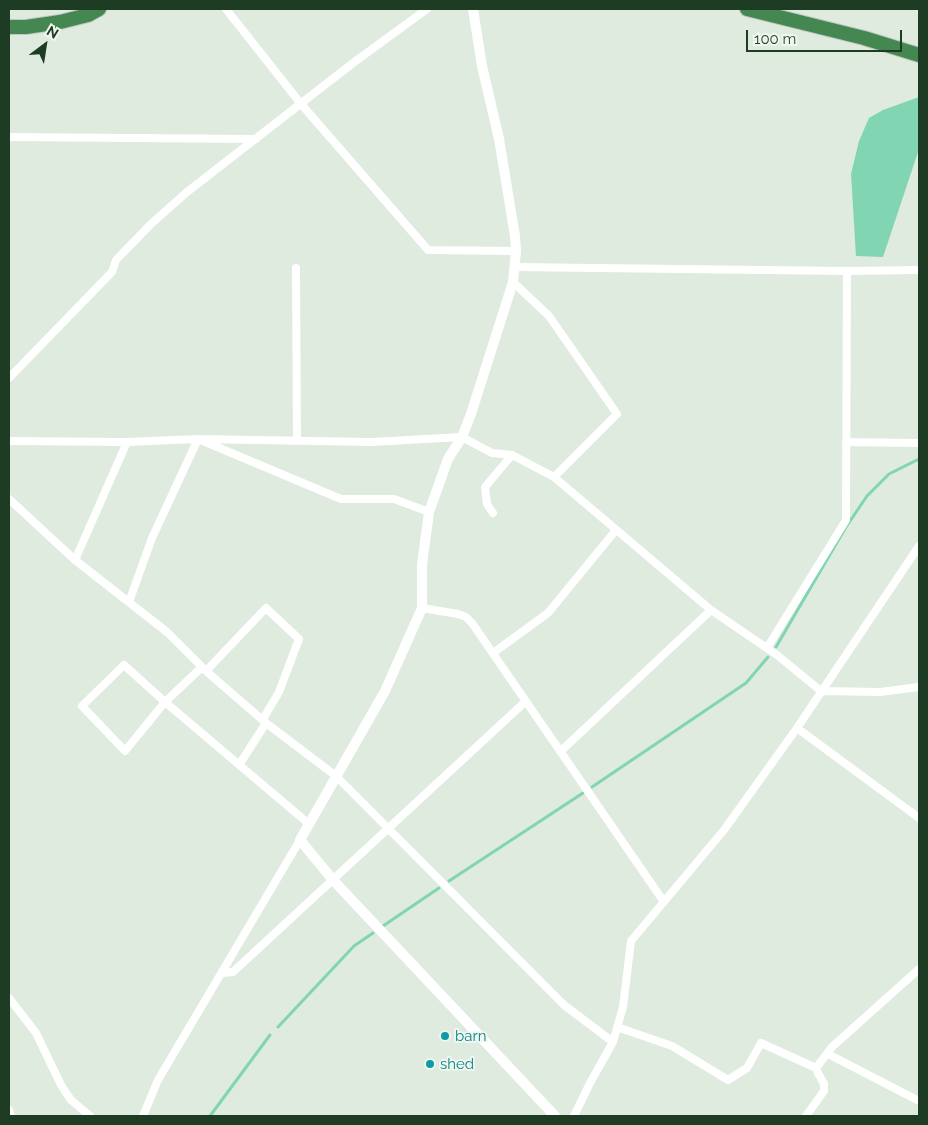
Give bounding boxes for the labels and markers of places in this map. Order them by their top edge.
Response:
place label: barn [455,1027,486,1045]
marker: barn [439,1030,451,1042]
place label: shed [440,1055,474,1073]
marker: shed [424,1058,436,1070]

